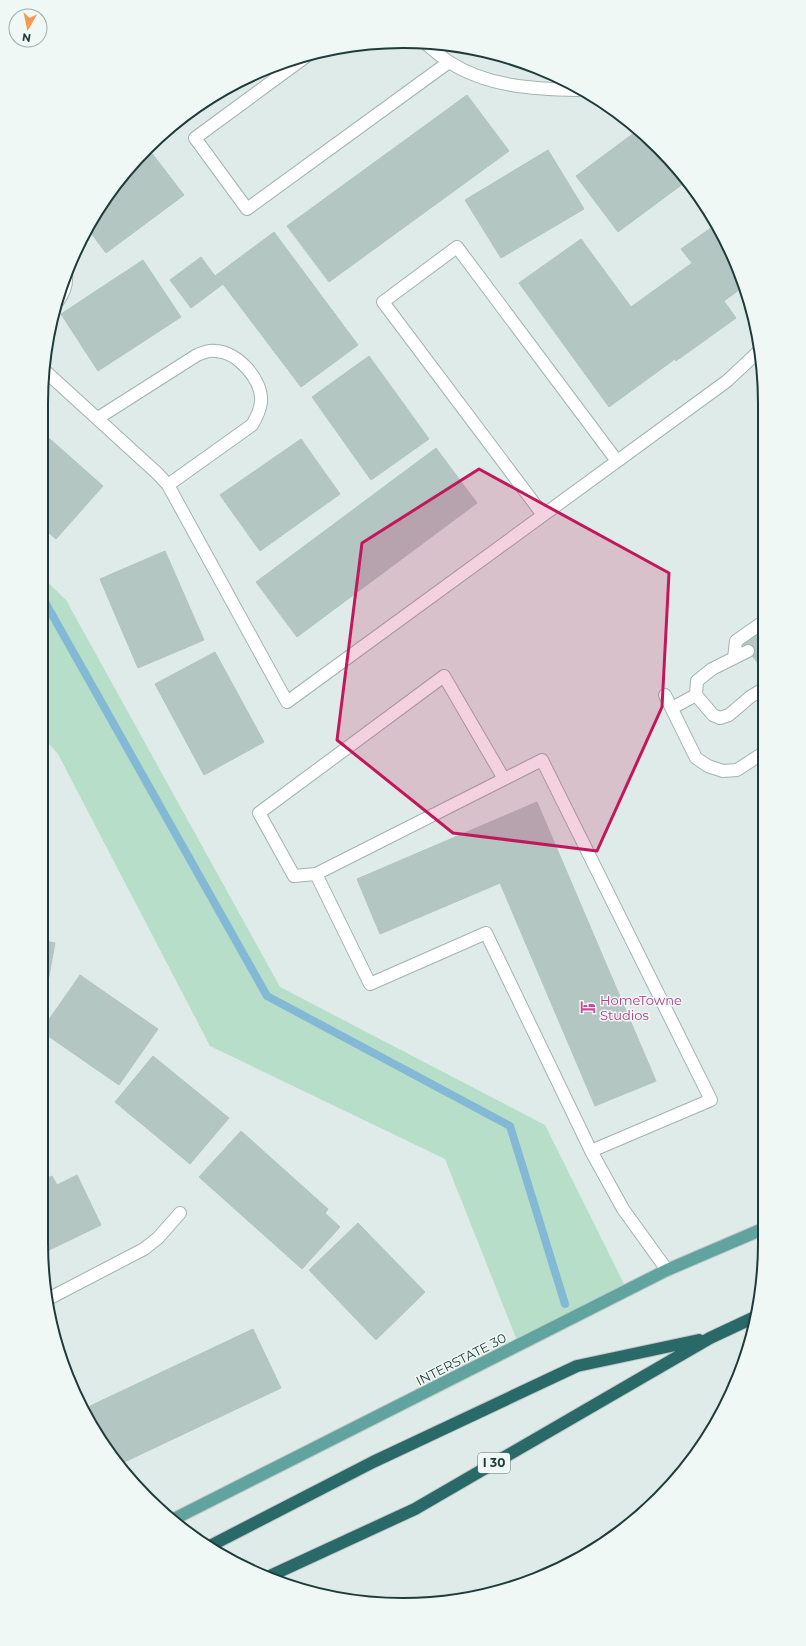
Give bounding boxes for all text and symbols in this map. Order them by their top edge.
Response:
north arrow [8,8,48,48]
text: N [21,30,32,45]
place label: HomeTowne Studios [600,992,682,1023]
hotel icon: HomeTowne Studios [579,998,597,1016]
street label: INTERSTATE 30 [413,1329,509,1389]
road number: I 30 [478,1453,510,1473]

